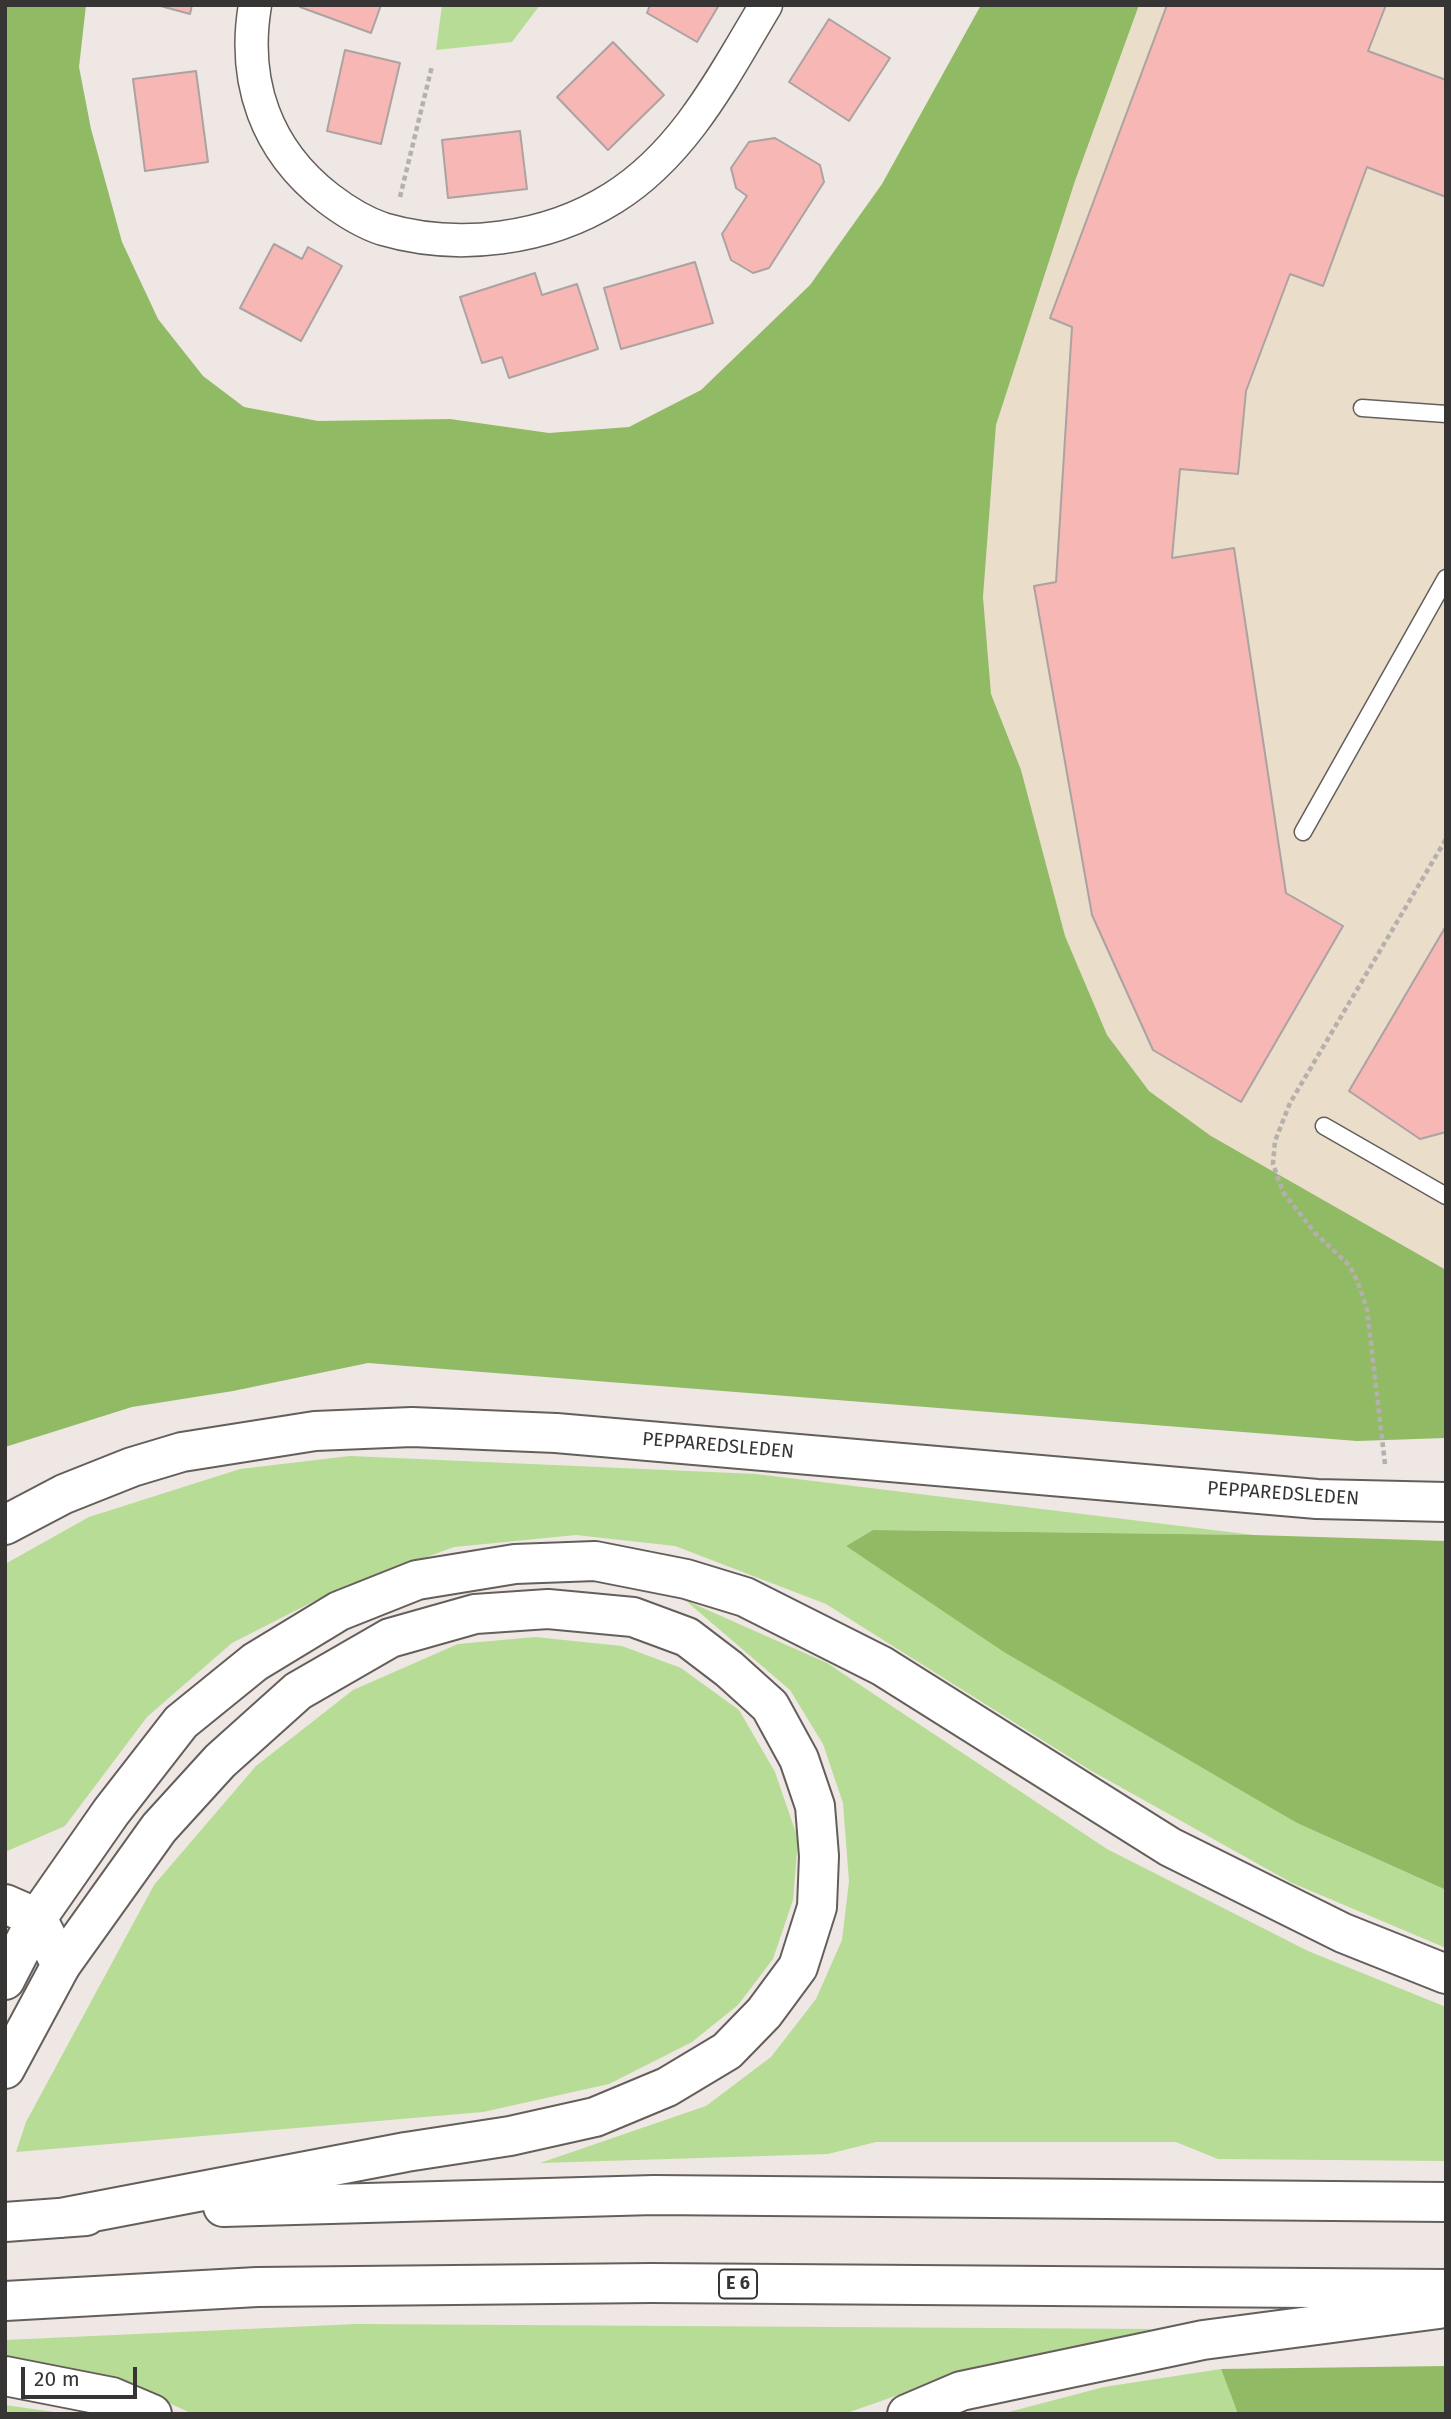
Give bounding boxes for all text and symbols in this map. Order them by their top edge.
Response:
street label: PEPPAREDSLEDEN [641,1428,795,1464]
street label: PEPPAREDSLEDEN [1206,1477,1360,1511]
road number: E 6 [719,2270,757,2298]
scale bar [24,2352,140,2396]
text: 20 m [34,2366,80,2392]

